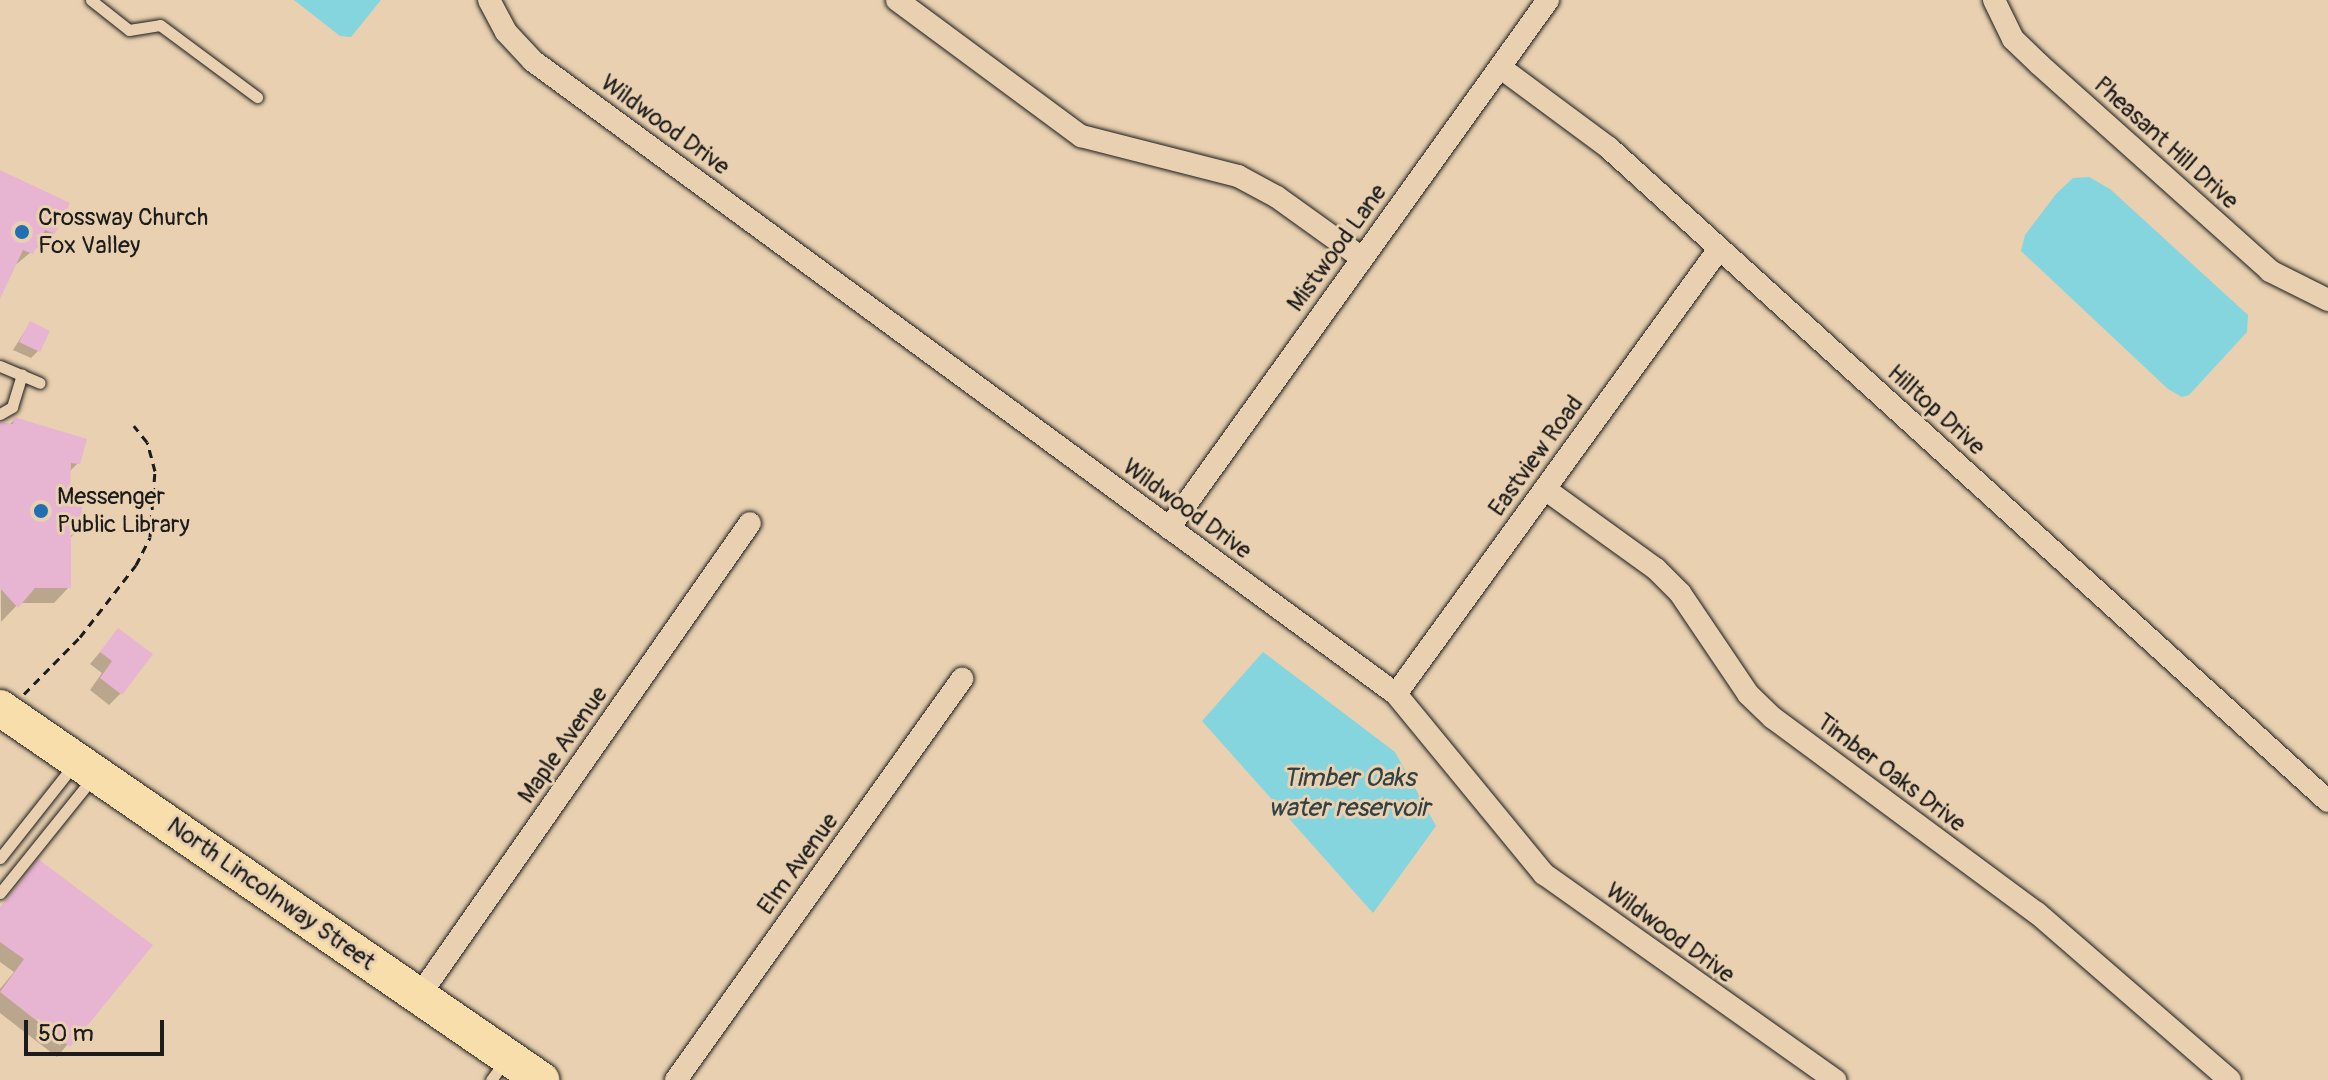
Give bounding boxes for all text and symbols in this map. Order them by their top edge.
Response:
street label: Wildwood Drive [595,69,735,181]
street label: Pheasant Hill Drive [2088,71,2244,215]
street label: Mistwood Lane [1281,179,1393,317]
place label: Crossway Church Fox Valley [38,204,208,260]
marker: Crossway Church Fox Valley [13,223,31,241]
street label: Hilltop Drive [1881,359,1991,461]
street label: Eastview Road [1483,390,1589,522]
street label: Wildwood Drive [1117,453,1257,565]
place label: Messenger Public Library [57,483,190,539]
marker: Messenger Public Library [32,502,50,520]
street label: Maple Avenue [512,681,614,809]
street label: Timber Oaks Drive [1811,708,1971,838]
water label: Timber Oaks water reservoir [1268,763,1430,824]
street label: Elm Avenue [752,808,844,920]
street label: North Lincolnway Street [161,811,381,977]
street label: Wildwood Drive [1600,877,1740,989]
scale bar [28,1004,168,1054]
text: 50 m [38,1019,94,1048]

